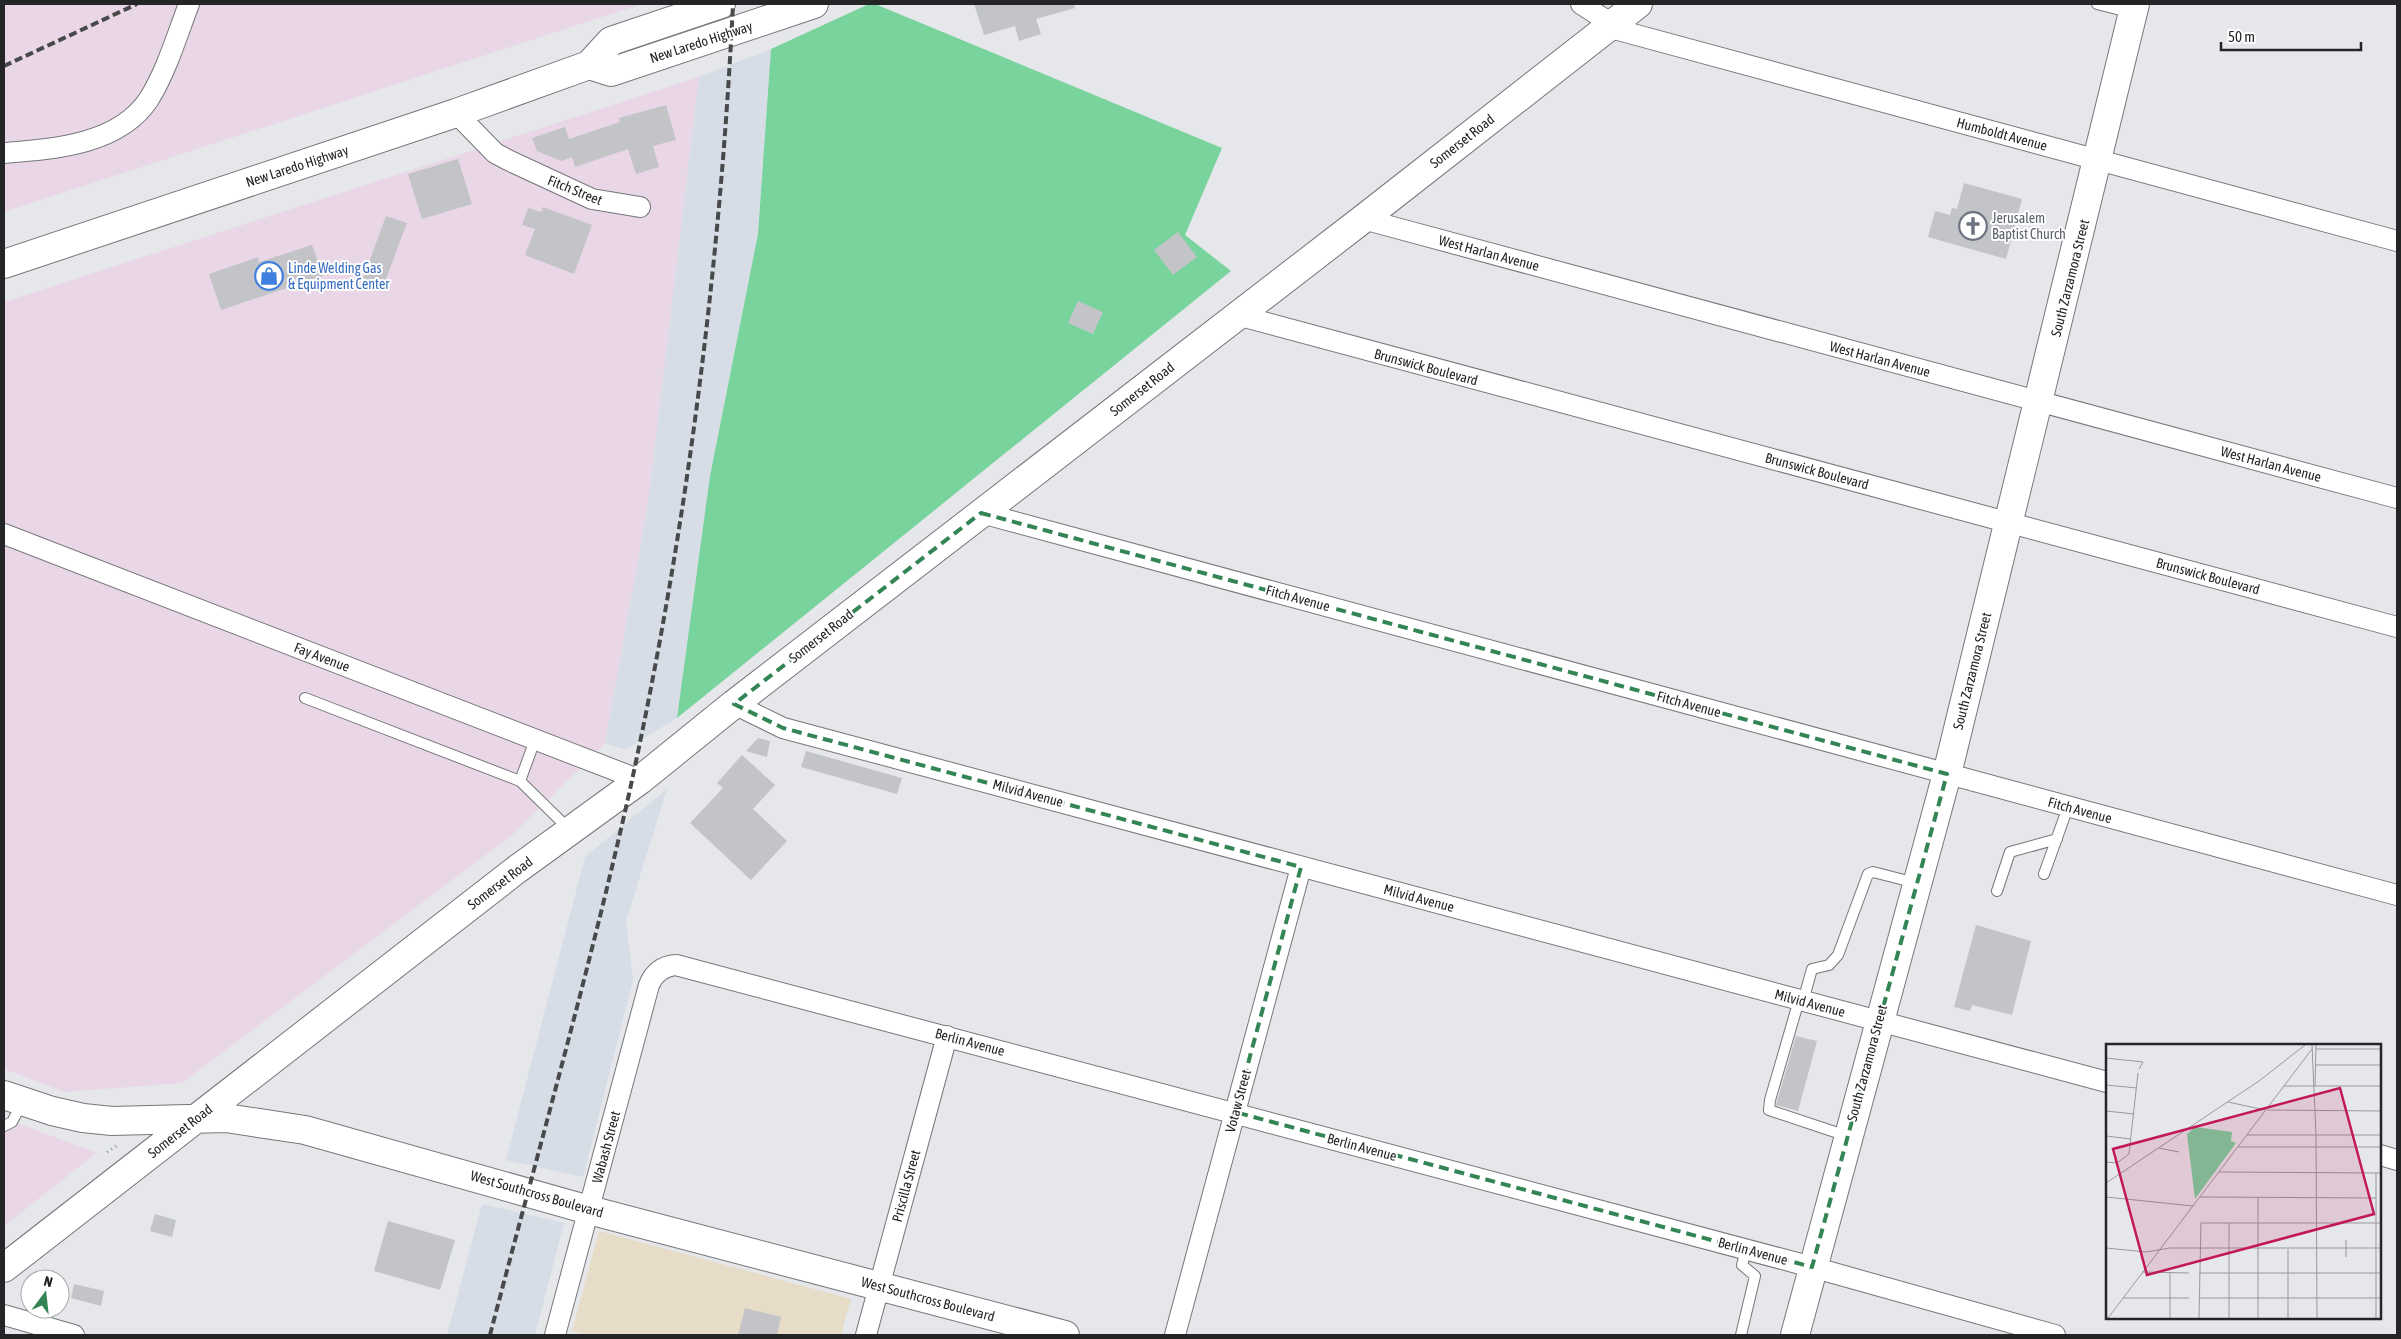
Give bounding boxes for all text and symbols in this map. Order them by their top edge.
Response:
street label: New Laredo Highway [648,18,755,66]
scale bar [2221,20,2361,52]
text: 50 m [2228,28,2255,45]
street label: Somerset Road [1427,111,1497,171]
street label: Humboldt Avenue [1955,114,2049,154]
street label: New Laredo Highway [244,142,351,190]
street label: Fitch Street [545,172,605,208]
place label: Jerusalem Baptist Church [1992,210,2066,242]
church icon: Jerusalem Baptist Church [1958,211,1988,241]
street label: South Zarzamora Street [2048,218,2092,338]
street label: West Harlan Avenue [1437,232,1541,274]
place label: Linde Welding Gas & Equipment Center [288,260,390,292]
shop icon: Linde Welding Gas & Equipment Center [254,261,284,291]
street label: West Harlan Avenue [1828,338,1932,380]
street label: Brunswick Boulevard [1372,345,1480,389]
street label: Somerset Road [1107,359,1177,419]
street label: West Harlan Avenue [2219,443,2323,485]
street label: Brunswick Boulevard [1763,449,1871,493]
street label: Brunswick Boulevard [2154,554,2262,598]
street label: Fitch Avenue [1264,582,1332,614]
street label: Somerset Road [786,606,856,666]
street label: South Zarzamora Street [1950,611,1994,731]
street label: Fay Avenue [292,639,352,675]
street label: Fitch Avenue [1655,688,1723,720]
street label: Milvid Avenue [991,776,1065,810]
street label: Fitch Avenue [2046,794,2114,826]
street label: Somerset Road [464,853,536,913]
street label: Milvid Avenue [1382,881,1456,915]
street label: Milvid Avenue [1773,986,1847,1020]
street label: South Zarzamora Street [1844,1003,1890,1123]
street label: Berlin Avenue [933,1025,1007,1059]
inset map [2106,1044,2381,1319]
street label: Votaw Street [1222,1068,1254,1134]
street label: Somerset Road [145,1101,215,1161]
street label: Wabash Street [589,1109,623,1185]
street label: Berlin Avenue [1325,1130,1399,1164]
street label: Priscilla Street [889,1148,923,1224]
street label: West Southcross Boulevard [469,1167,605,1221]
street label: Berlin Avenue [1716,1234,1790,1268]
north arrow [20,1269,70,1319]
text: N [42,1273,54,1290]
street label: West Southcross Boulevard [860,1273,996,1325]

